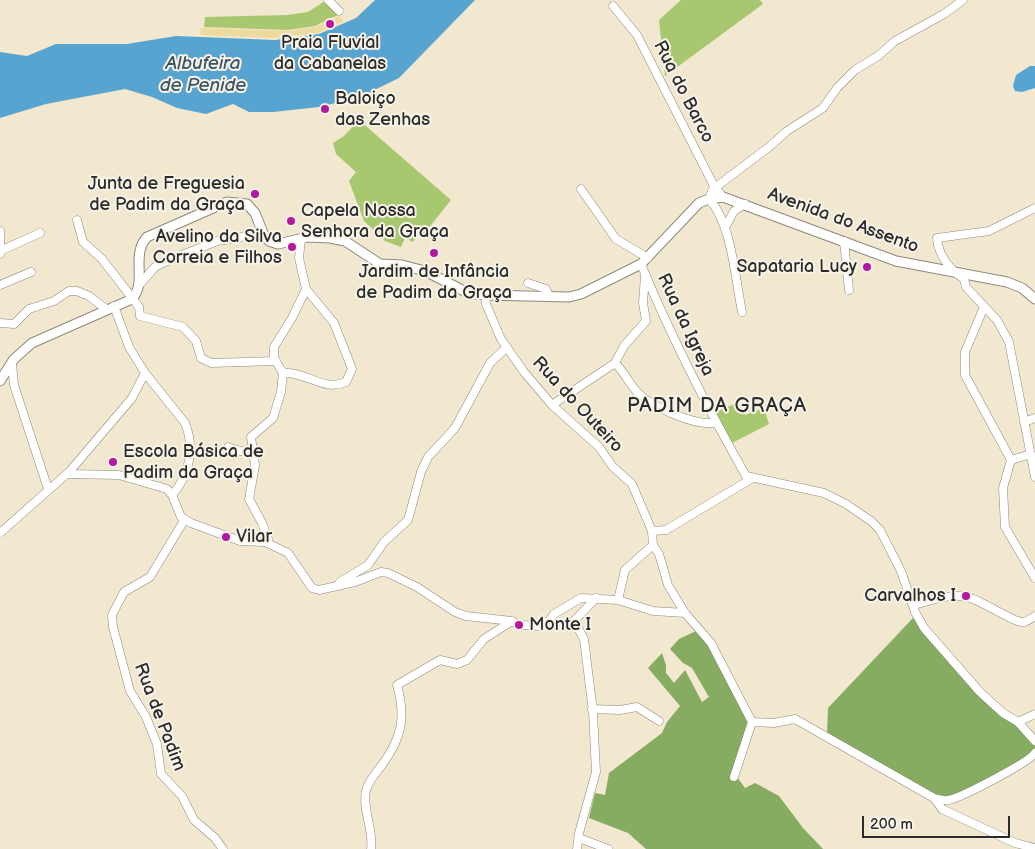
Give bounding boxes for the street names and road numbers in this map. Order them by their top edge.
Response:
street label: Rua do Barco [648,37,718,147]
street label: Avenida do Assento [765,184,921,258]
street label: Rua da Igreja [652,270,718,380]
street label: Rua do Outeiro [527,353,627,457]
street label: Rua de Padim [129,660,189,774]

